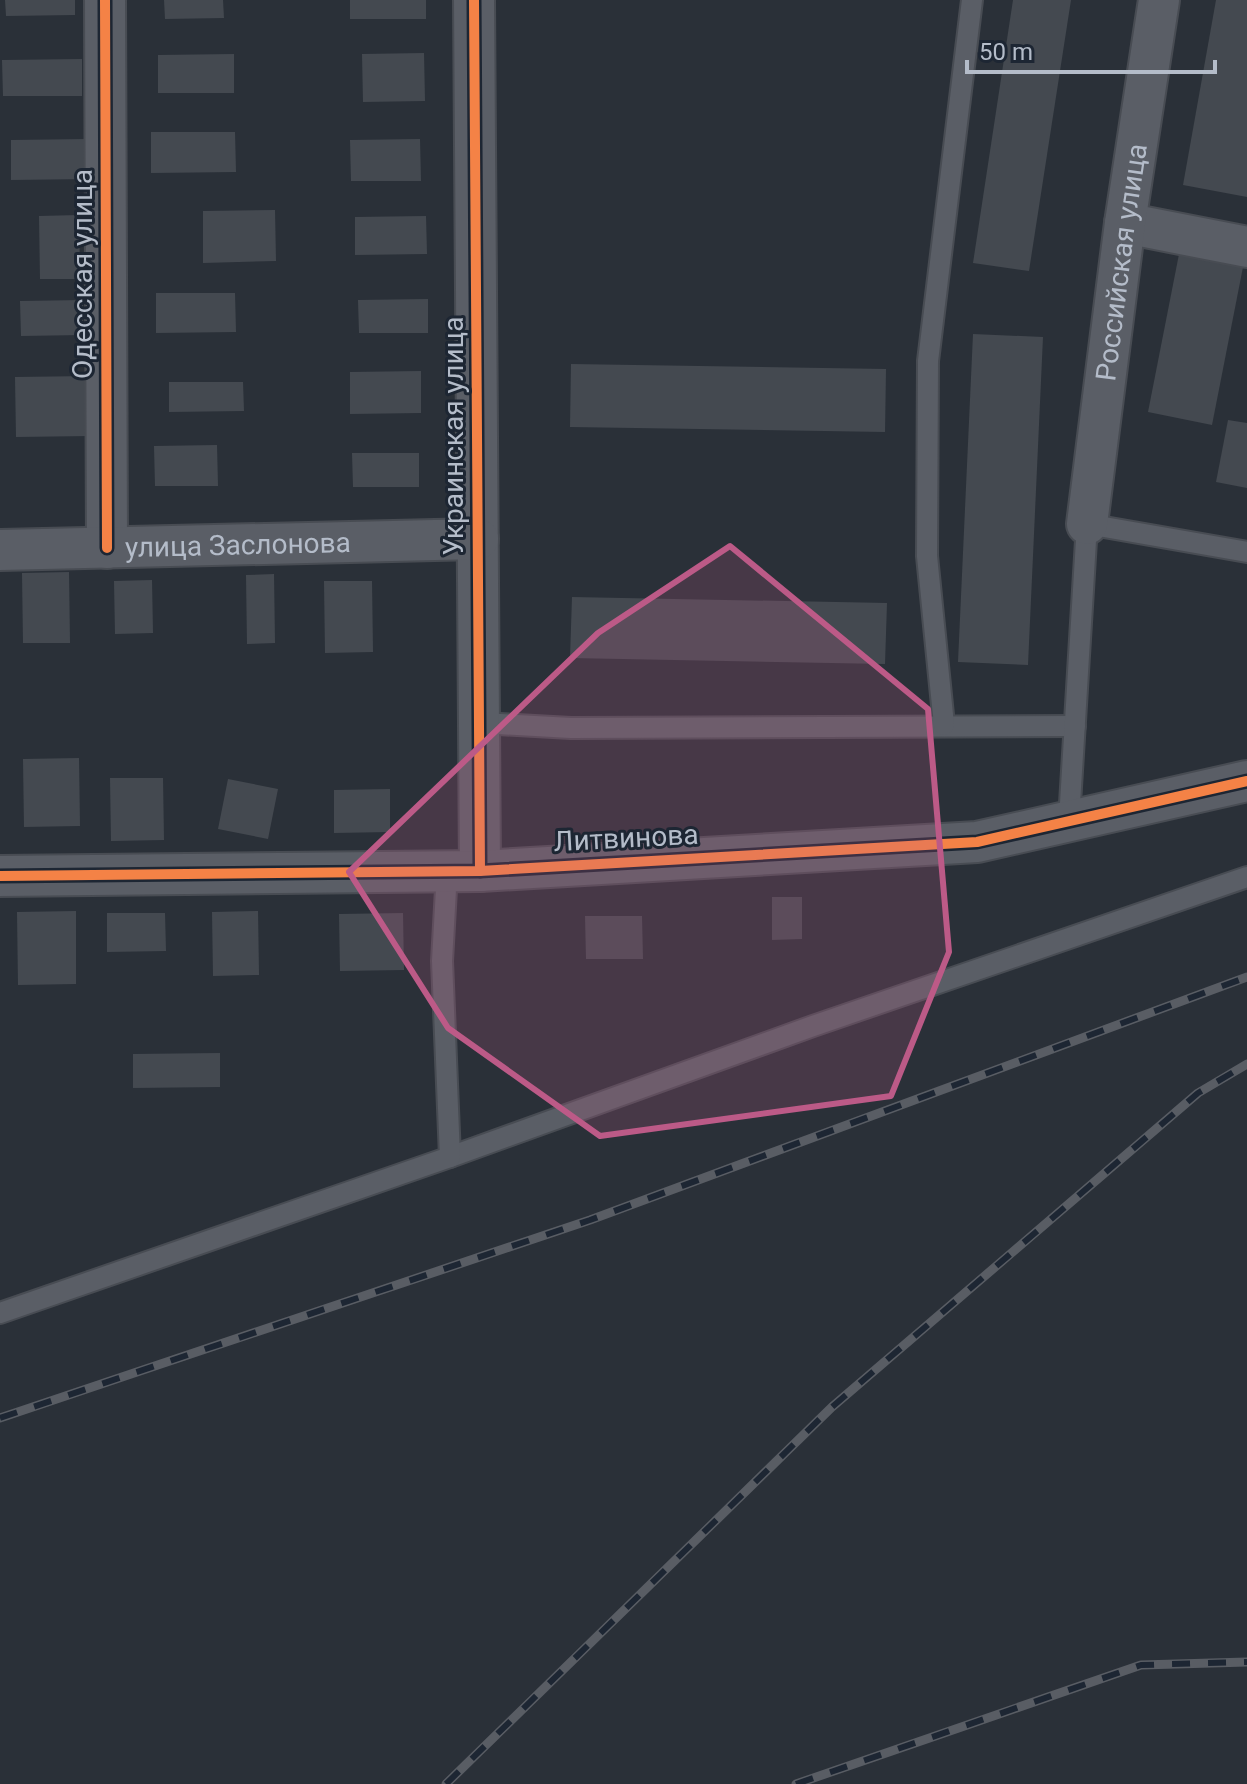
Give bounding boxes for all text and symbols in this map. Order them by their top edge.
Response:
scale bar [967,24,1215,74]
text: 50 m [979,38,1033,66]
street label: Российская улица [1089,141,1153,383]
street label: Одесская улица [66,169,99,379]
street label: Украинская улица [437,317,470,555]
street label: улица Заслонова [125,525,351,564]
street label: Литвинова [553,818,699,858]

